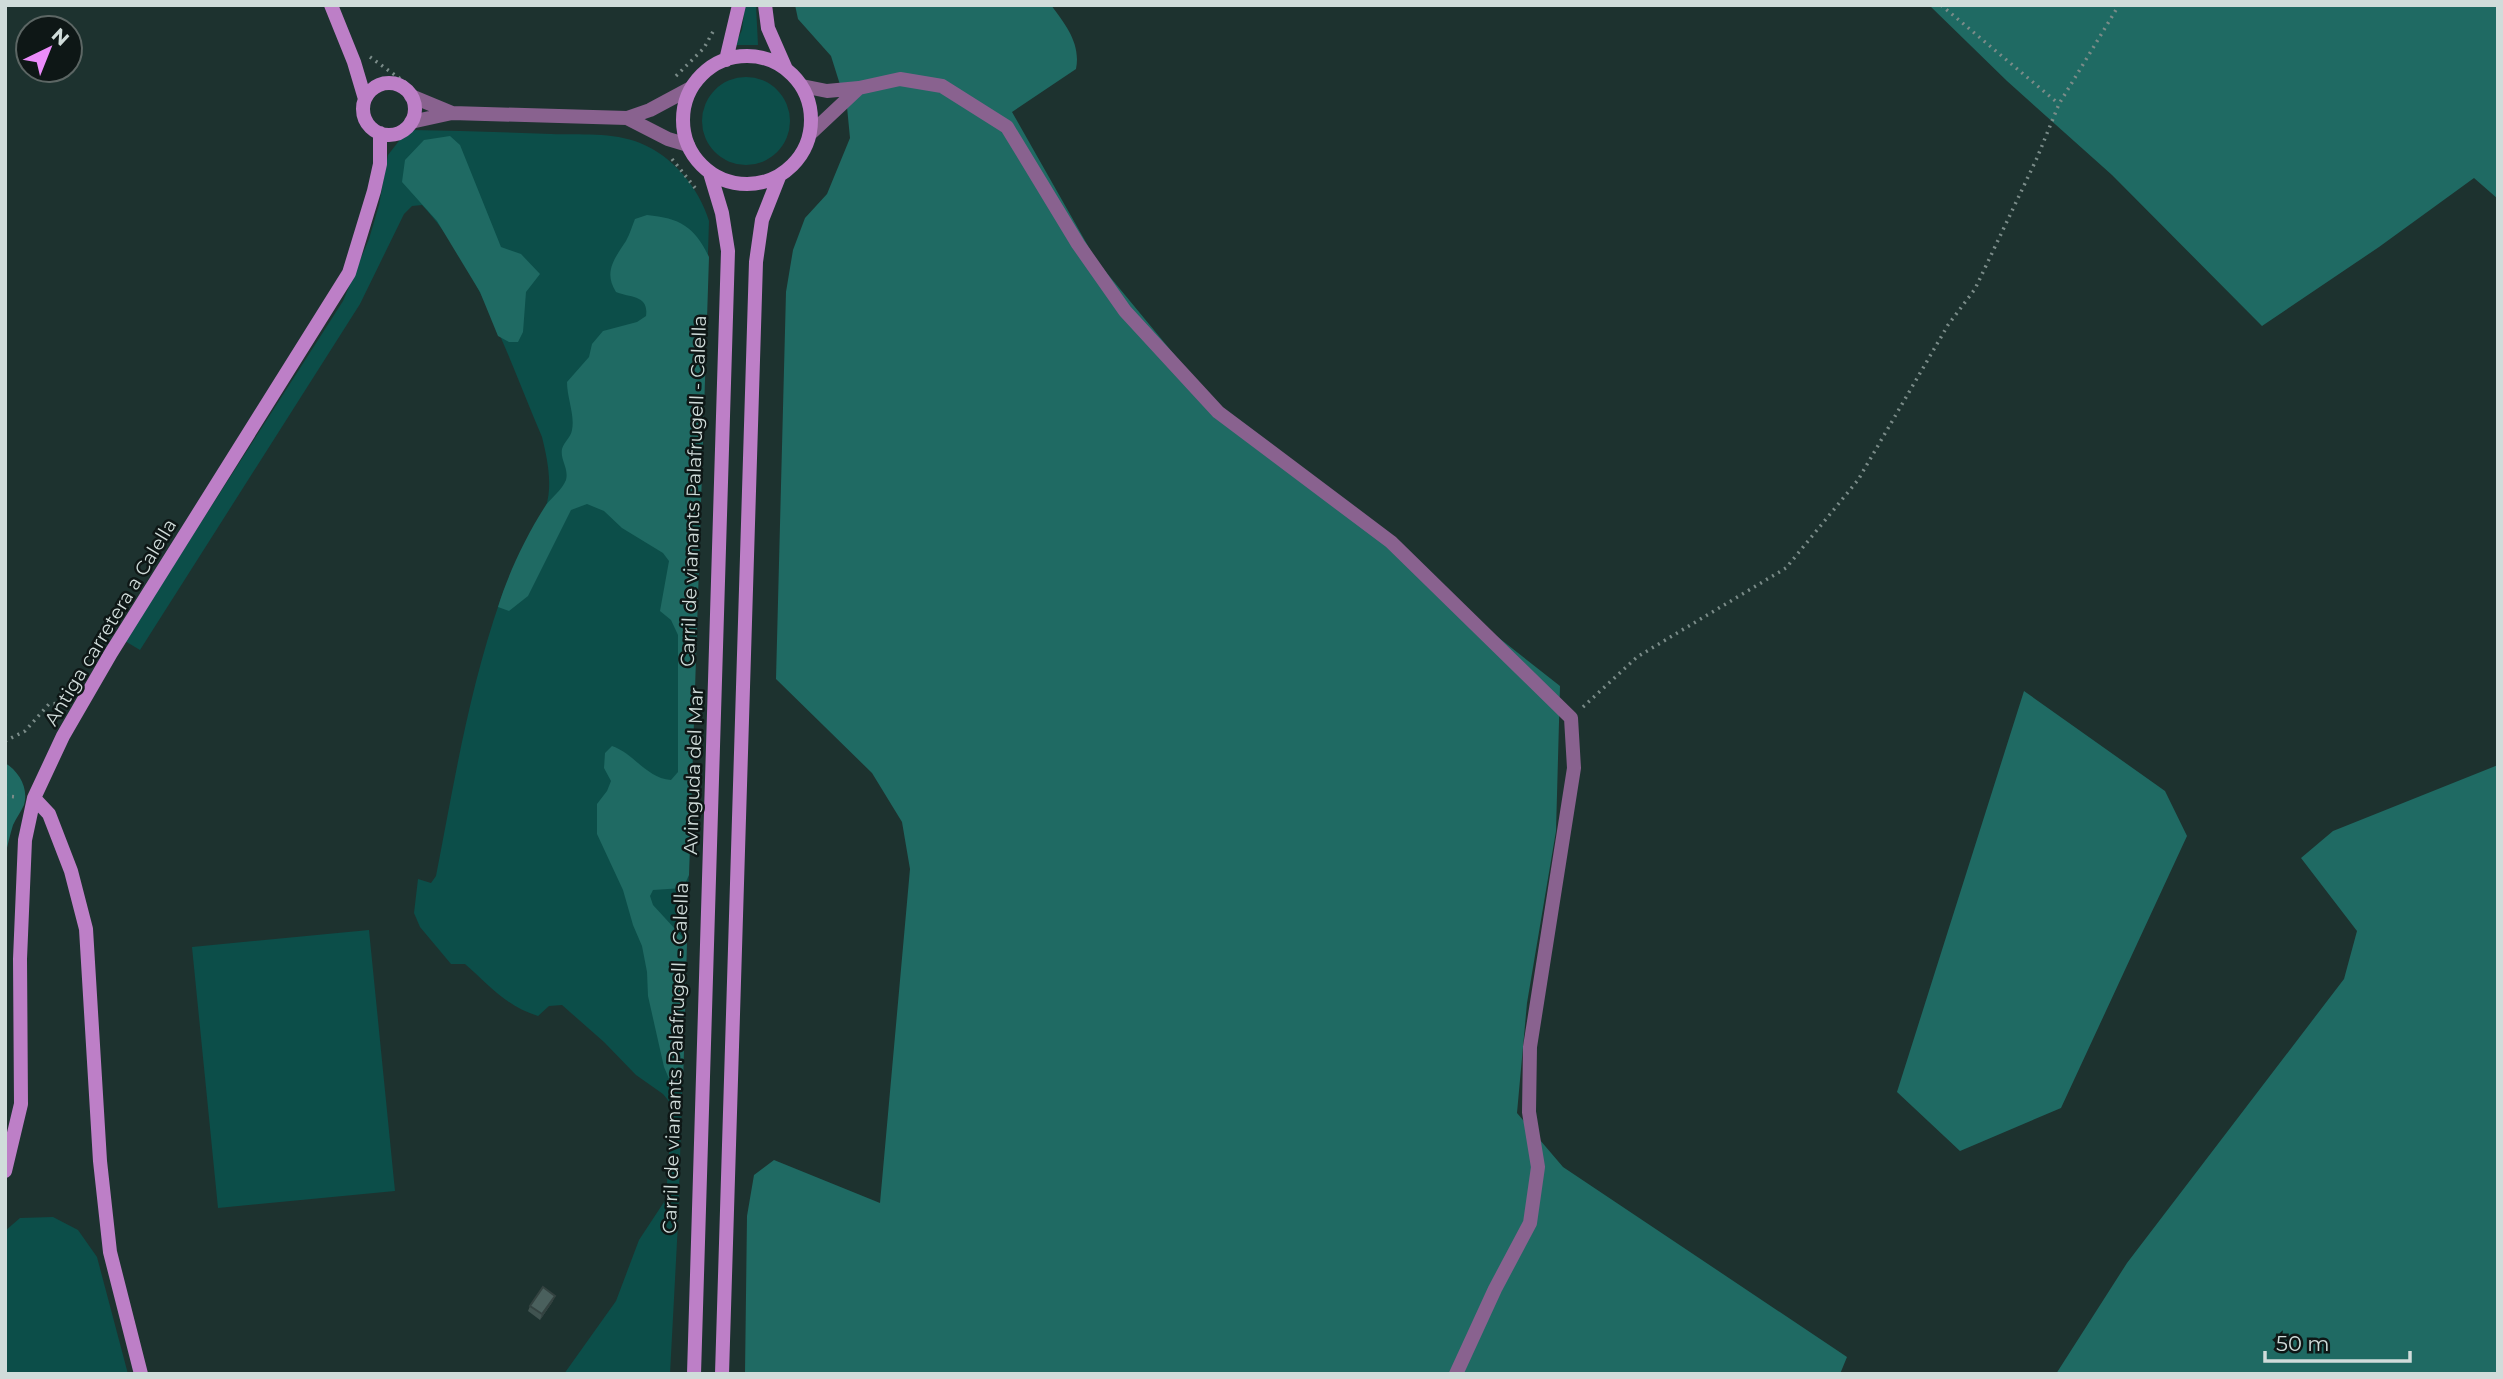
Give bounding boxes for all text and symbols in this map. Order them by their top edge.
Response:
north arrow [14,14,84,84]
text: N [47,23,74,51]
street label: Carril de vianants Palafrugell - Calella [676,315,711,667]
street label: Antiga carretera a Calella [39,515,181,730]
street label: Avinguda del Mar [679,687,708,855]
street label: Carril de vianants Palafrugell - Calella [658,882,693,1234]
scale bar [2265,1320,2410,1364]
text: 50 m [2276,1331,2330,1356]

